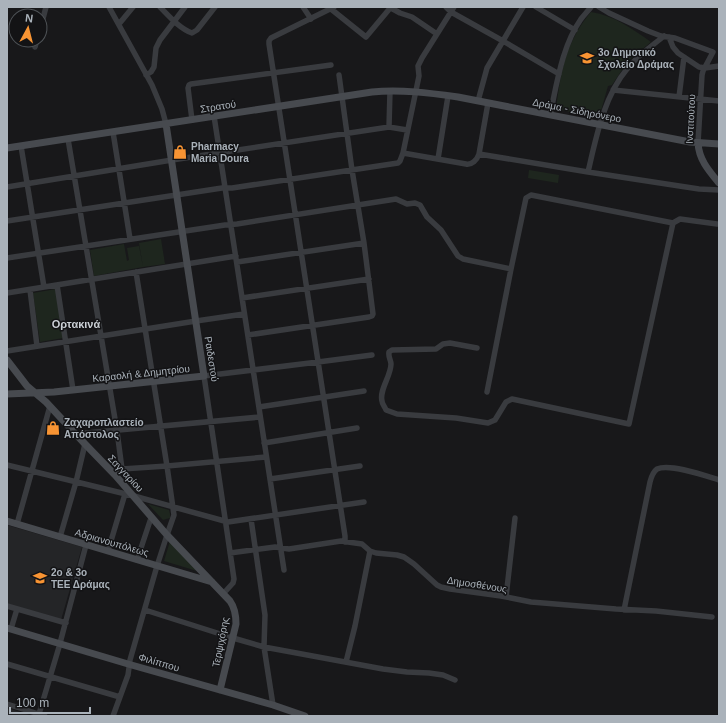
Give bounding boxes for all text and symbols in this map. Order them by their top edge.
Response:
north arrow [8,8,48,48]
text: N [25,12,34,25]
place label: 3ο Δημοτικό Σχολείο Δράμας [598,47,674,71]
school or university icon: 3ο Δημοτικό Σχολείο Δράμας [579,50,595,66]
street label: Ινστιτούτου [684,94,697,144]
street label: Δράμα - Σιδηρόνερο [532,96,623,125]
street label: Στρατού [199,98,237,115]
place label: Pharmacy Maria Doura [191,141,249,164]
shop icon: Pharmacy Maria Doura [172,144,188,160]
district label: Ορτακινά [52,318,100,330]
street label: Ραιδεστού [202,336,221,383]
street label: Καραολή & Δημητρίου [92,363,190,384]
place label: Ζαχαροπλαστείο Απόστολος [64,417,144,441]
shop icon: Ζαχαροπλαστείο Απόστολος [45,420,61,436]
street label: Σαγγαρίου [106,453,146,494]
street label: Αδριανουπόλεως [74,527,150,558]
place label: 2ο & 3ο ΤΕΕ Δράμας [51,567,110,591]
school or university icon: 2ο & 3ο ΤΕΕ Δράμας [32,570,48,586]
street label: Δημοσθένους [446,574,508,595]
street label: Τερψιχόρης [210,616,231,668]
street label: Φιλίππου [137,651,181,674]
scale bar [10,689,90,715]
text: 100 m [16,696,49,710]

